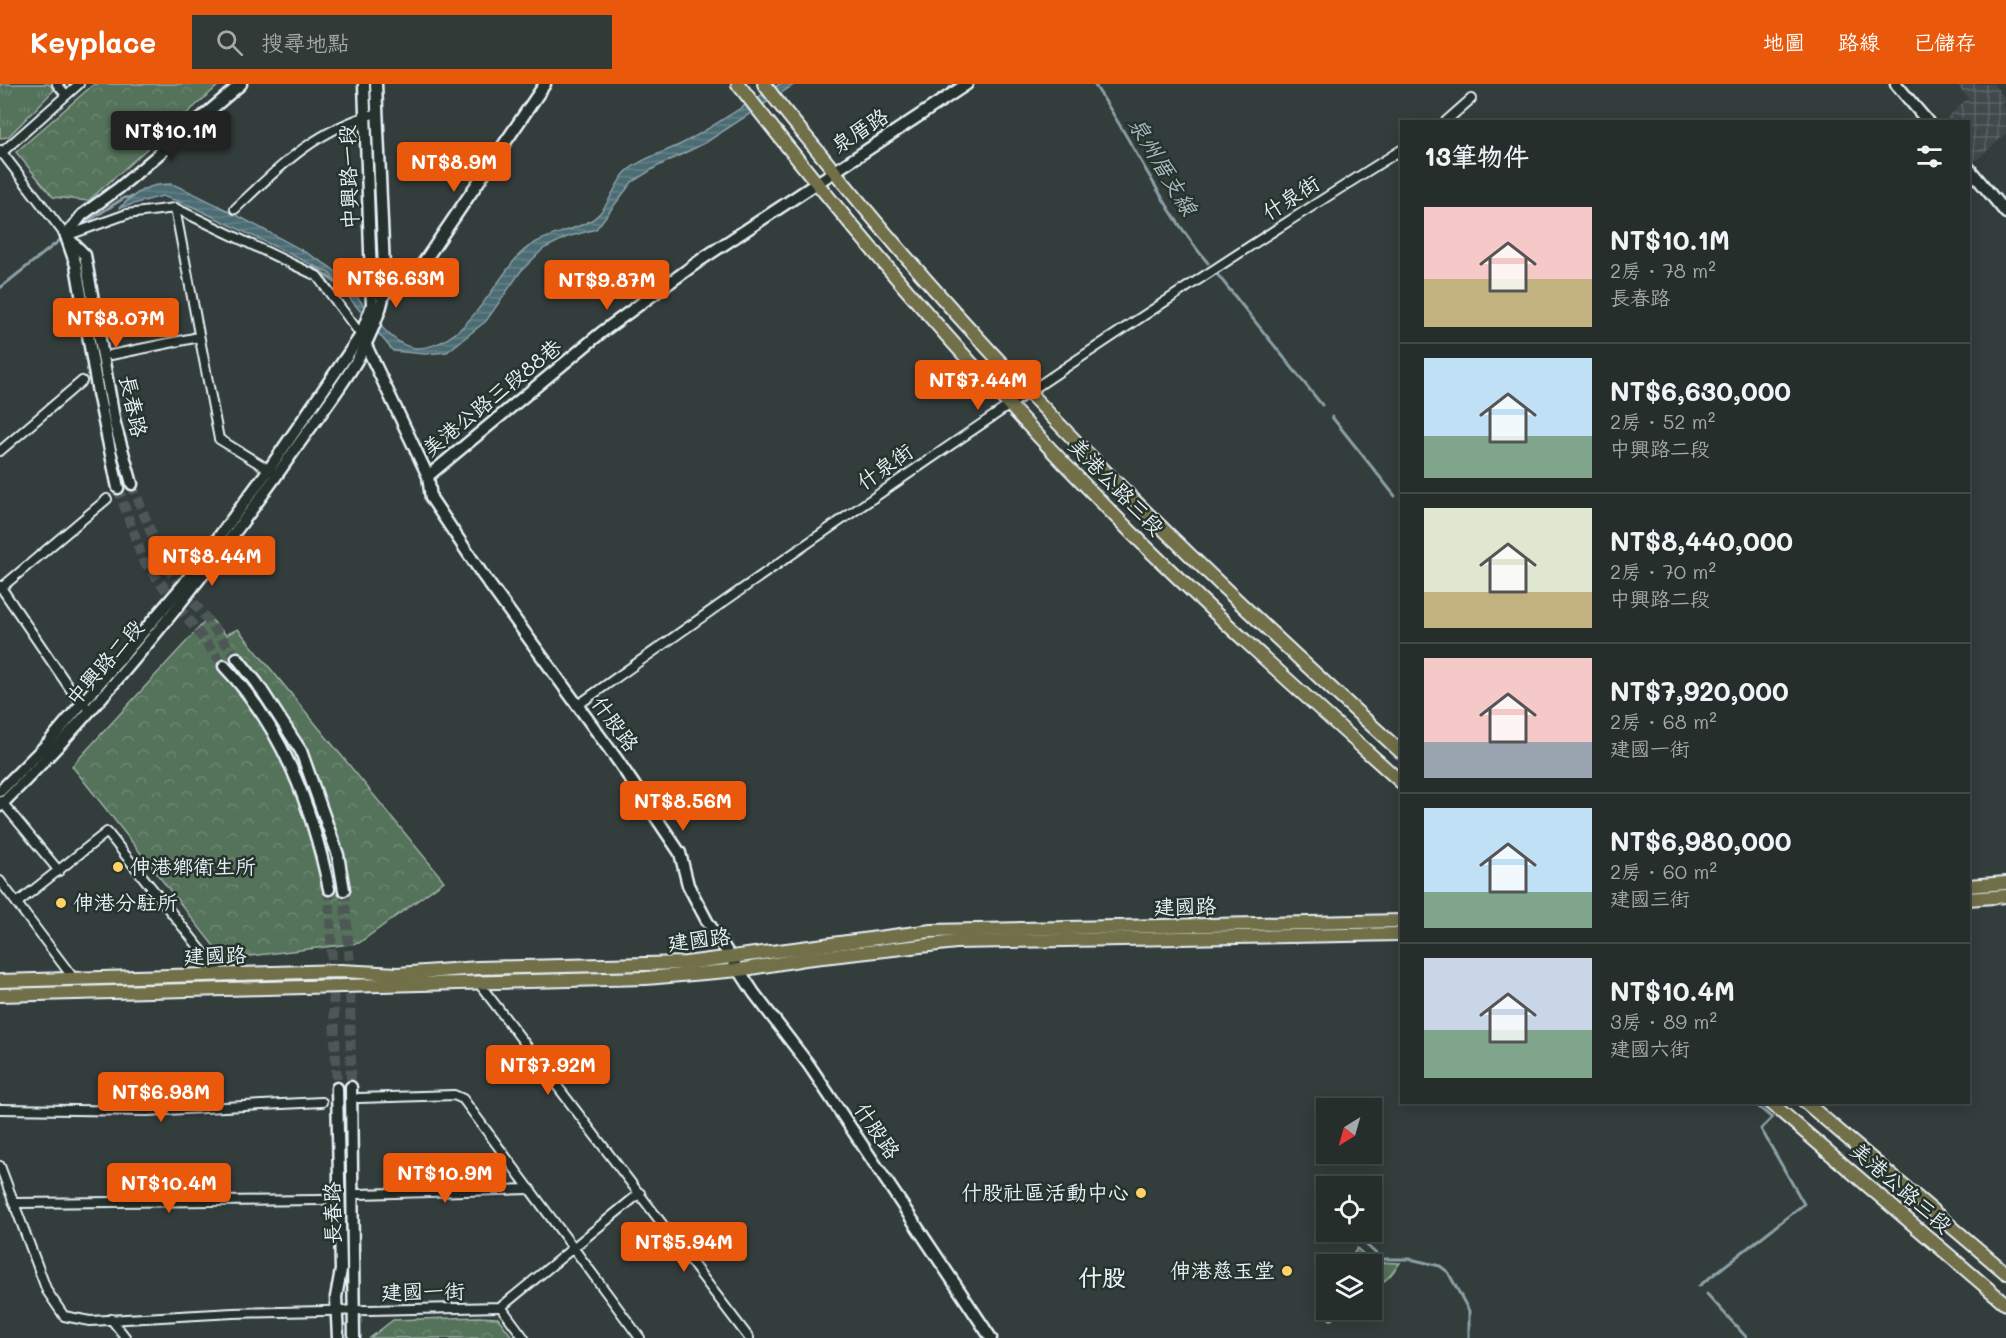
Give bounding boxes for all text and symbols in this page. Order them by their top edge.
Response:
search box [192,15,612,69]
text: Keyplace [30,24,156,60]
icon: search [213,26,246,59]
text: 搜尋地點 [261,28,349,57]
text: 地圖 [1763,28,1805,55]
text: 路線 [1838,28,1880,55]
text: 已儲存 [1913,28,1976,55]
street label: 泉厝路 [825,101,893,158]
pin: NT$10.1M [109,111,233,162]
water label: 泉州厝支線 [1123,111,1205,221]
text: NT$10.1M [125,117,217,143]
street label: 中興路一段 [332,124,363,230]
text: 13筆物件 [1424,139,1529,173]
icon: filters [1913,140,1946,173]
pin: NT$8.9M [399,142,509,193]
text: NT$8.9M [411,148,497,174]
street label: 什泉街 [1256,169,1324,225]
text: NT$10.1M [1610,223,1730,257]
icon: home [1472,231,1544,303]
text: 2房 · 78 m² [1610,257,1716,283]
pin: NT$6.63M [334,258,458,309]
pin: NT$9.87M [545,260,669,311]
text: NT$6.63M [347,264,445,290]
text: NT$9.87M [558,266,656,292]
text: 長春路 [1610,284,1670,310]
pin: NT$8.07M [54,298,178,349]
text: NT$8.07M [67,304,165,330]
street label: 美港公路三段88巷 [416,332,567,462]
pin: NT$7.44M [916,360,1040,411]
text: NT$7.44M [929,366,1027,392]
street label: 長春路 [115,372,154,439]
text: NT$6,630,000 [1610,374,1791,408]
icon: home [1472,382,1544,454]
text: 2房 · 52 m² [1610,408,1715,434]
street label: 美港公路三段 [1064,431,1171,541]
text: 中興路二段 [1610,435,1710,461]
street label: 什泉街 [851,437,918,495]
text: NT$8,440,000 [1610,524,1793,558]
icon: home [1472,532,1544,604]
pin: NT$8.44M [150,536,274,587]
text: NT$8.44M [162,542,262,568]
text: 2房 · 70 m² [1610,558,1716,584]
text: 中興路二段 [1610,585,1710,611]
street label: 中興路二段 [59,614,148,710]
text: NT$7,920,000 [1610,674,1789,708]
icon: home [1472,682,1544,754]
street label: 什股路 [587,690,646,757]
text: 2房 · 68 m² [1610,708,1717,734]
text: 建國一街 [1610,735,1690,761]
pin: NT$8.56M [621,781,745,832]
text: NT$8.56M [634,787,732,813]
text: NT$6,980,000 [1610,824,1791,858]
icon: home [1472,832,1544,904]
place label: 伸港鄉衛生所 [130,852,256,879]
text: 2房 · 60 m² [1610,858,1717,884]
marker: 伸港鄉衛生所 [111,860,125,874]
text: 建國三街 [1610,885,1690,911]
place label: 伸港分駐所 [73,888,178,915]
street label: 建國路 [1153,891,1217,920]
marker: 伸港分駐所 [54,896,68,910]
street label: 建國路 [666,921,732,956]
street label: 建國路 [183,940,247,969]
text: NT$10.4M [1610,974,1735,1008]
icon: home [1472,982,1544,1054]
text: 3房 · 89 m² [1610,1008,1717,1034]
text: 建國六街 [1610,1035,1690,1061]
pin: NT$7.92M [486,1045,610,1096]
text: NT$7.92M [500,1051,596,1077]
pin: NT$6.98M [99,1072,223,1123]
text: NT$6.98M [112,1078,210,1104]
street label: 什股路 [849,1096,907,1164]
north arrow [1316,1098,1382,1164]
map controls [1316,1098,1382,1320]
street label: 美港公路三段 [1846,1135,1958,1238]
pin: NT$10.9M [383,1153,507,1204]
text: NT$10.9M [397,1159,493,1185]
pin: NT$10.4M [107,1163,231,1214]
text: NT$10.4M [121,1169,217,1195]
button: locate [1316,1176,1382,1242]
place label: 什股社區活動中心 [961,1178,1129,1205]
street label: 長春路 [317,1181,346,1245]
marker: 什股社區活動中心 [1134,1186,1148,1200]
pin: NT$5.94M [622,1222,746,1273]
text: NT$5.94M [635,1228,733,1254]
button: layers [1316,1254,1382,1320]
place label: 伸港慈玉堂 [1170,1256,1275,1283]
district label: 什股 [1078,1261,1126,1292]
marker: 伸港慈玉堂 [1280,1264,1294,1278]
street label: 建國一街 [381,1276,465,1305]

